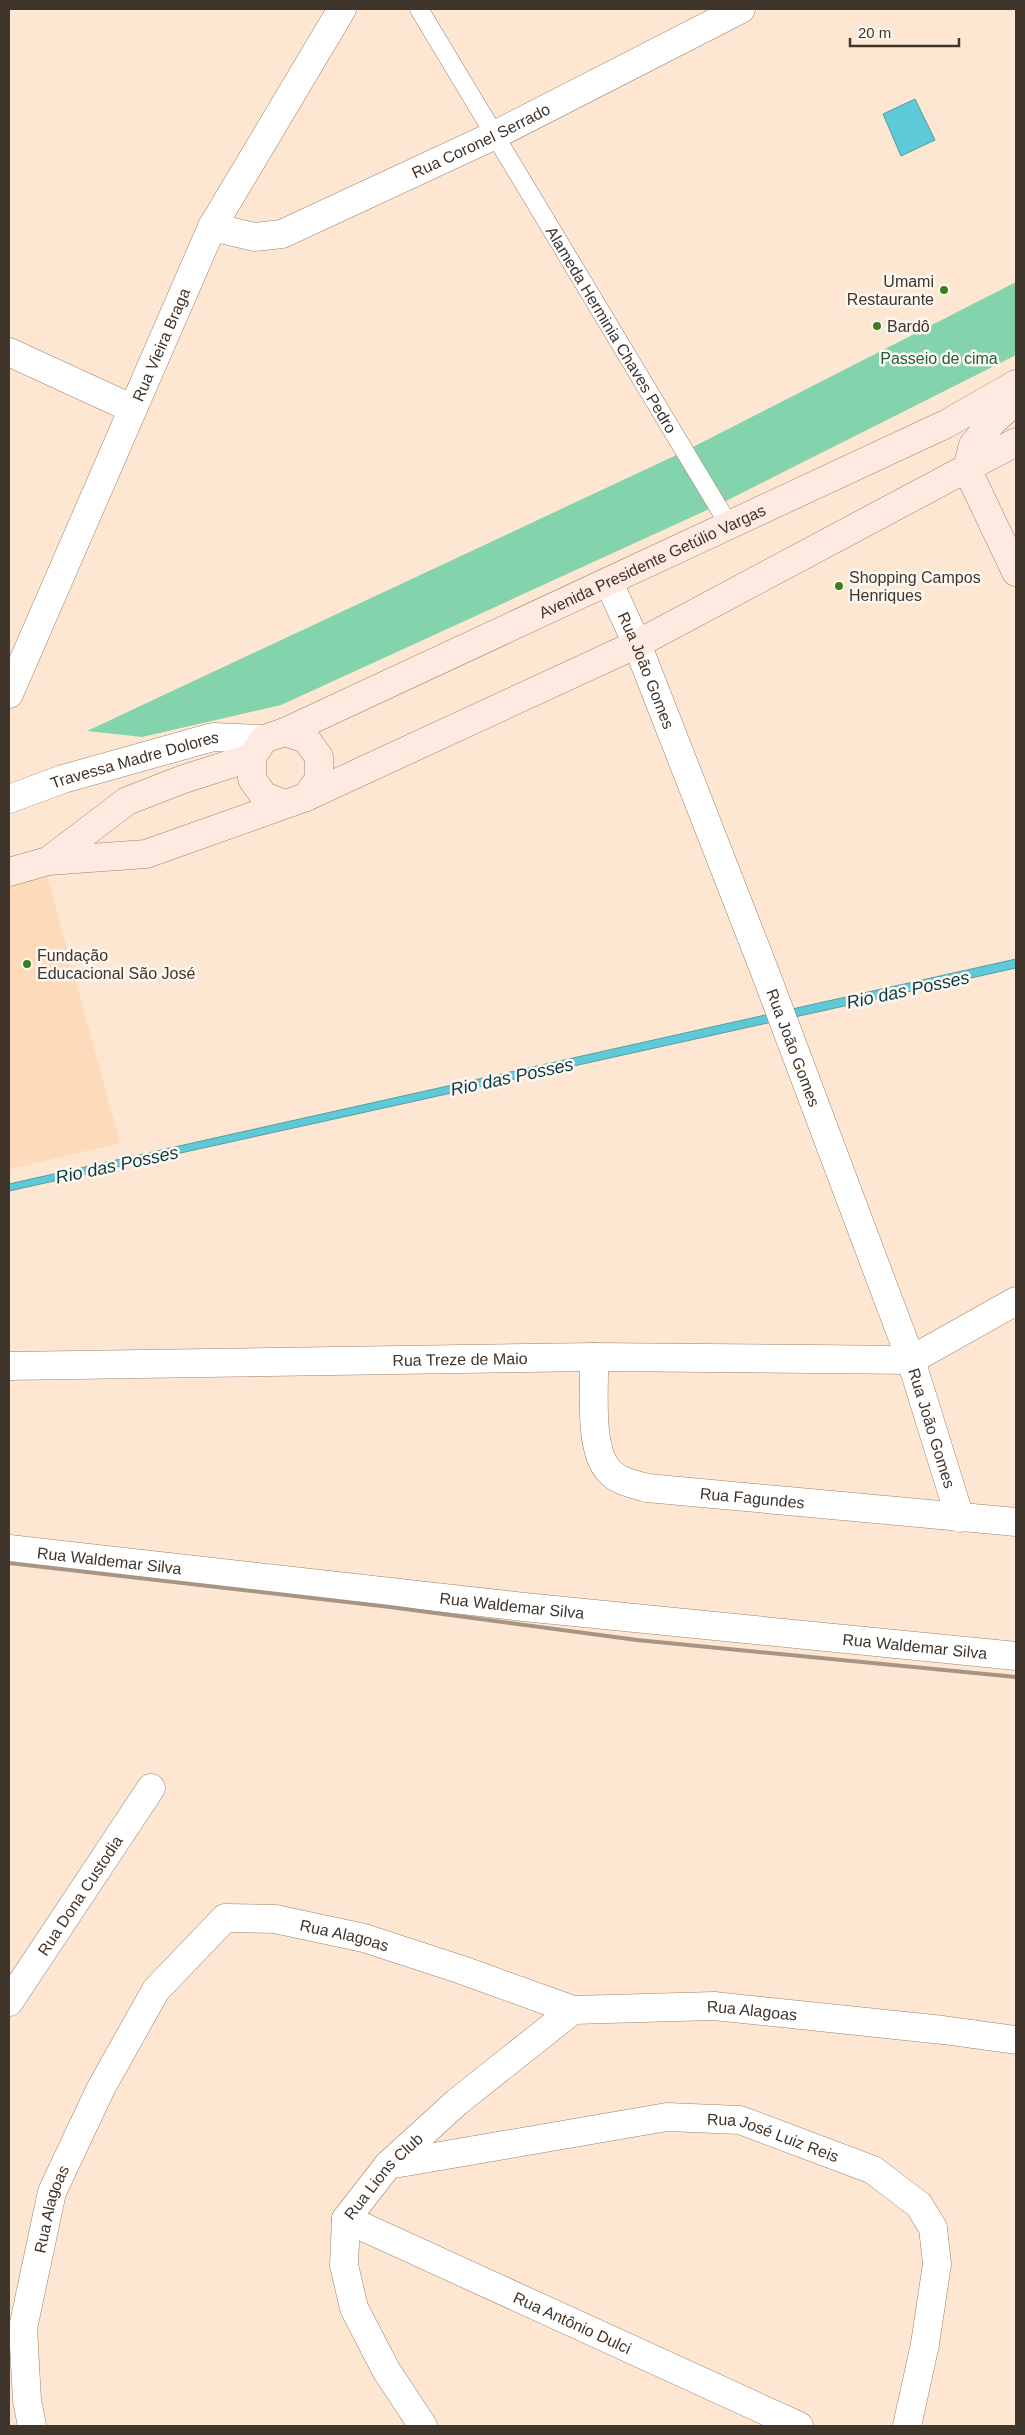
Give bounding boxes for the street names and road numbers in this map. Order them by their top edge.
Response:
street label: Rua Coronel Serrado [409,100,553,181]
street label: Alameda Herminia Chaves Pedro [543,223,680,436]
street label: Rua Vieira Braga [129,285,193,404]
street label: Avenida Presidente Getúlio Vargas [536,501,768,621]
street label: Rua João Gomes [615,609,678,731]
street label: Travessa Madre Dolores [48,728,219,791]
street label: Rua João Gomes [764,986,823,1109]
street label: Rua Treze de Maio [392,1350,528,1369]
street label: Rua João Gomes [906,1366,959,1490]
street label: Rua Fagundes [699,1484,805,1511]
street label: Rua Waldemar Silva [36,1544,183,1577]
street label: Rua Waldemar Silva [439,1589,585,1621]
street label: Rua Waldemar Silva [842,1630,988,1662]
street label: Rua Dona Custodia [34,1832,126,1958]
street label: Rua Alagoas [299,1916,391,1954]
street label: Rua Alagoas [706,1997,798,2023]
street label: Rua José Luiz Reis [707,2110,841,2165]
street label: Rua Lions Club [341,2129,426,2223]
street label: Rua Alagoas [31,2162,72,2254]
street label: Rua Antônio Dulci [511,2288,634,2357]

